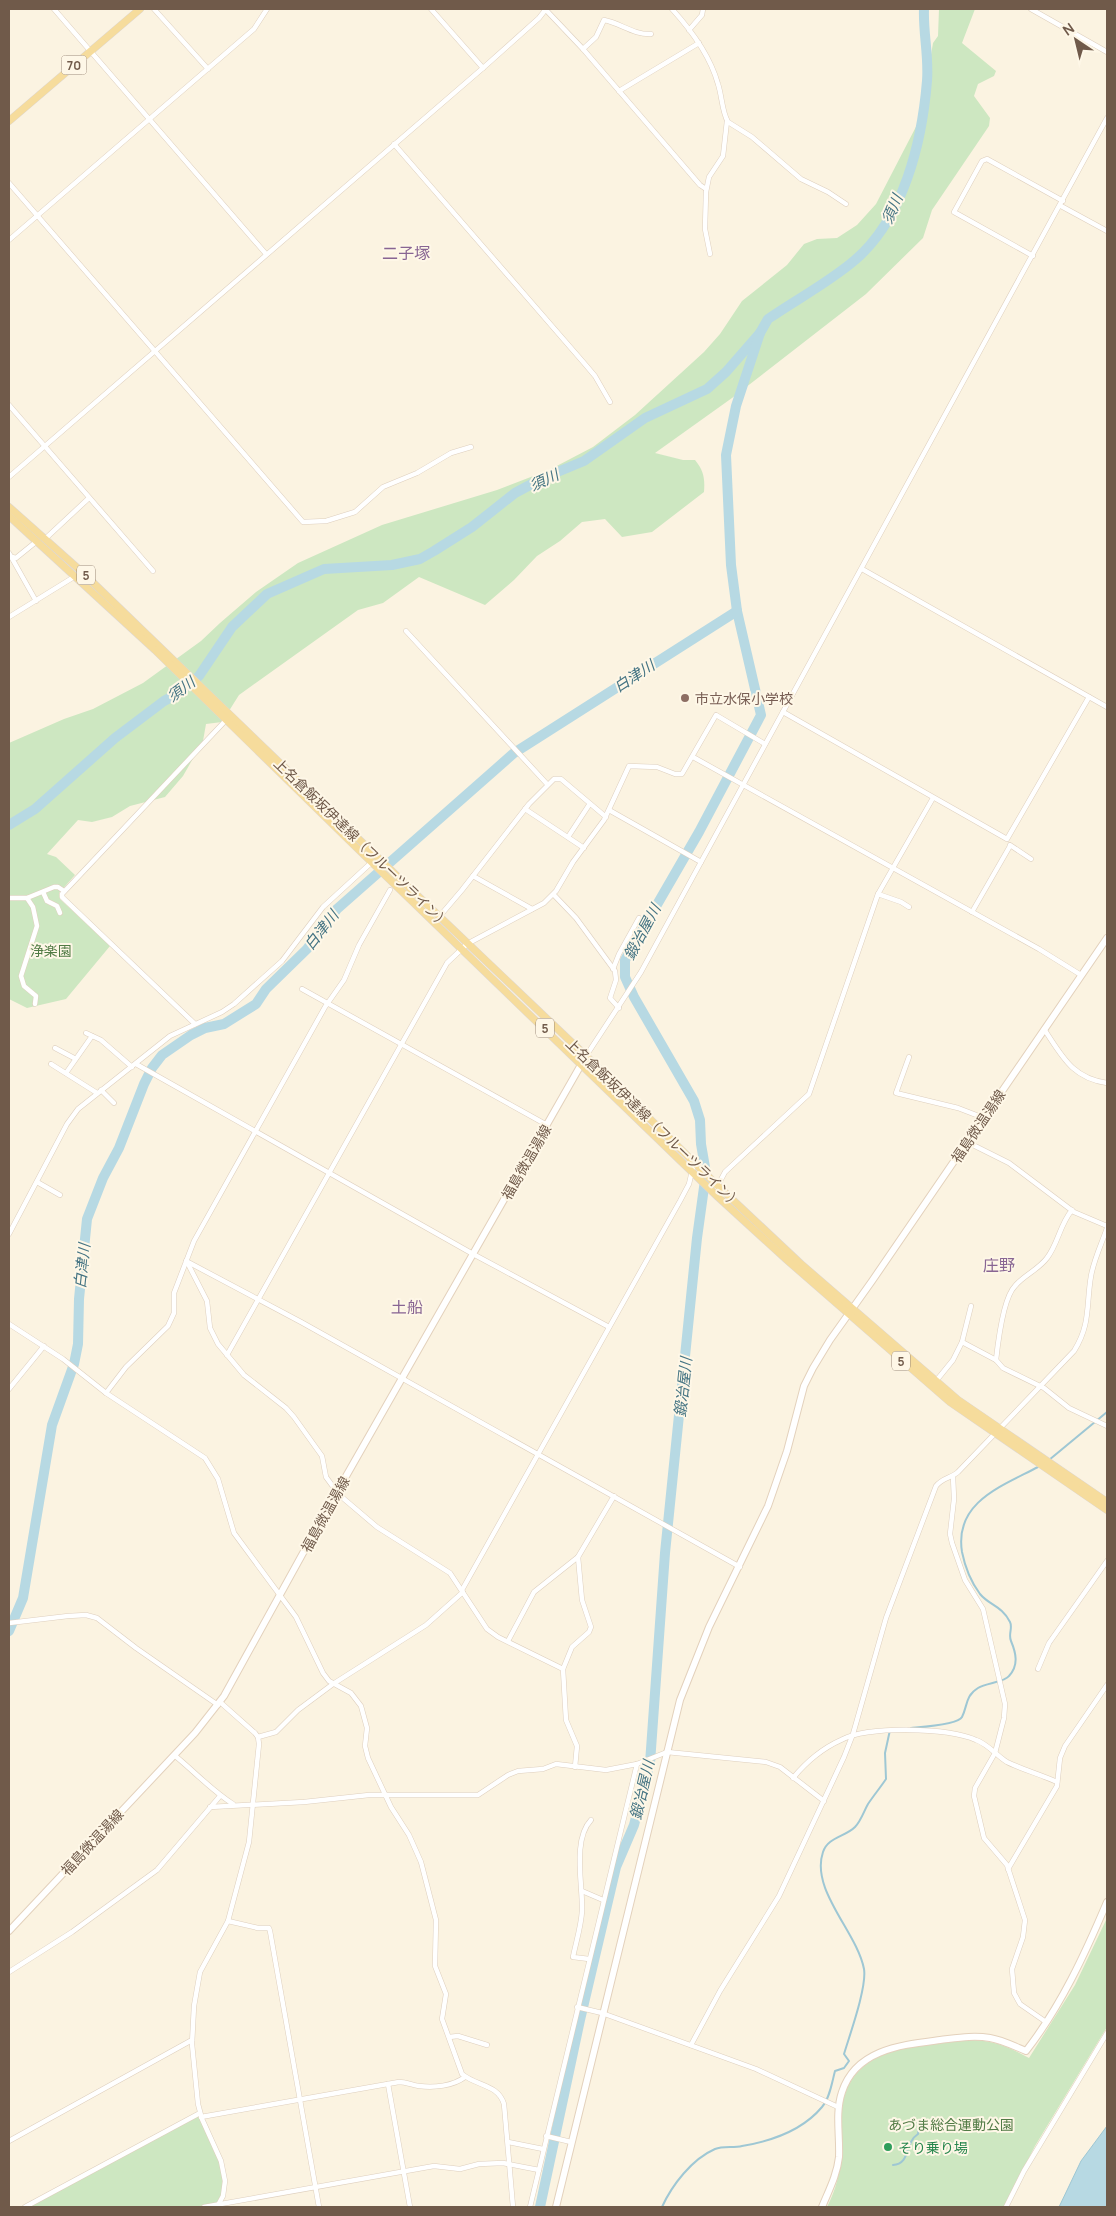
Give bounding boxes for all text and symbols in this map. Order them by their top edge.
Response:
north arrow [1051,15,1101,65]
text: N [1059,18,1078,40]
road number: 70 [62,56,86,74]
water label: 須川 [876,189,908,227]
district label: 二子塚 [382,242,430,264]
water label: 須川 [526,463,564,496]
road number: 5 [77,566,95,584]
water label: 白津川 [609,654,660,697]
water label: 須川 [163,670,201,706]
place label: 市立水保小学校 [695,689,793,708]
marker: 市立水保小学校 [679,692,691,704]
street label: 上名倉飯坂伊達線（フルーツライン） [270,754,454,932]
water label: 鍛冶屋川 [619,899,666,963]
water label: 白津川 [299,904,344,954]
park label: 浄楽園 [30,941,72,960]
road number: 5 [536,1018,554,1038]
street label: 上名倉飯坂伊達線（フルーツライン） [562,1034,746,1212]
street label: 福島微温湯線 [947,1086,1009,1166]
street label: 福島微温湯線 [497,1121,555,1203]
water label: 白津川 [69,1241,95,1289]
district label: 庄野 [983,1254,1015,1276]
district label: 土船 [391,1296,423,1318]
road number: 5 [892,1352,910,1370]
water label: 鍛冶屋川 [669,1354,697,1418]
street label: 福島微温湯線 [296,1473,354,1555]
water label: 鍛冶屋川 [625,1756,659,1822]
street label: 福島微温湯線 [56,1805,128,1879]
park label: あづま総合運動公園 [888,2115,1014,2134]
place label: そり乗り場 [898,2138,968,2157]
marker: そり乗り場 [882,2141,894,2153]

